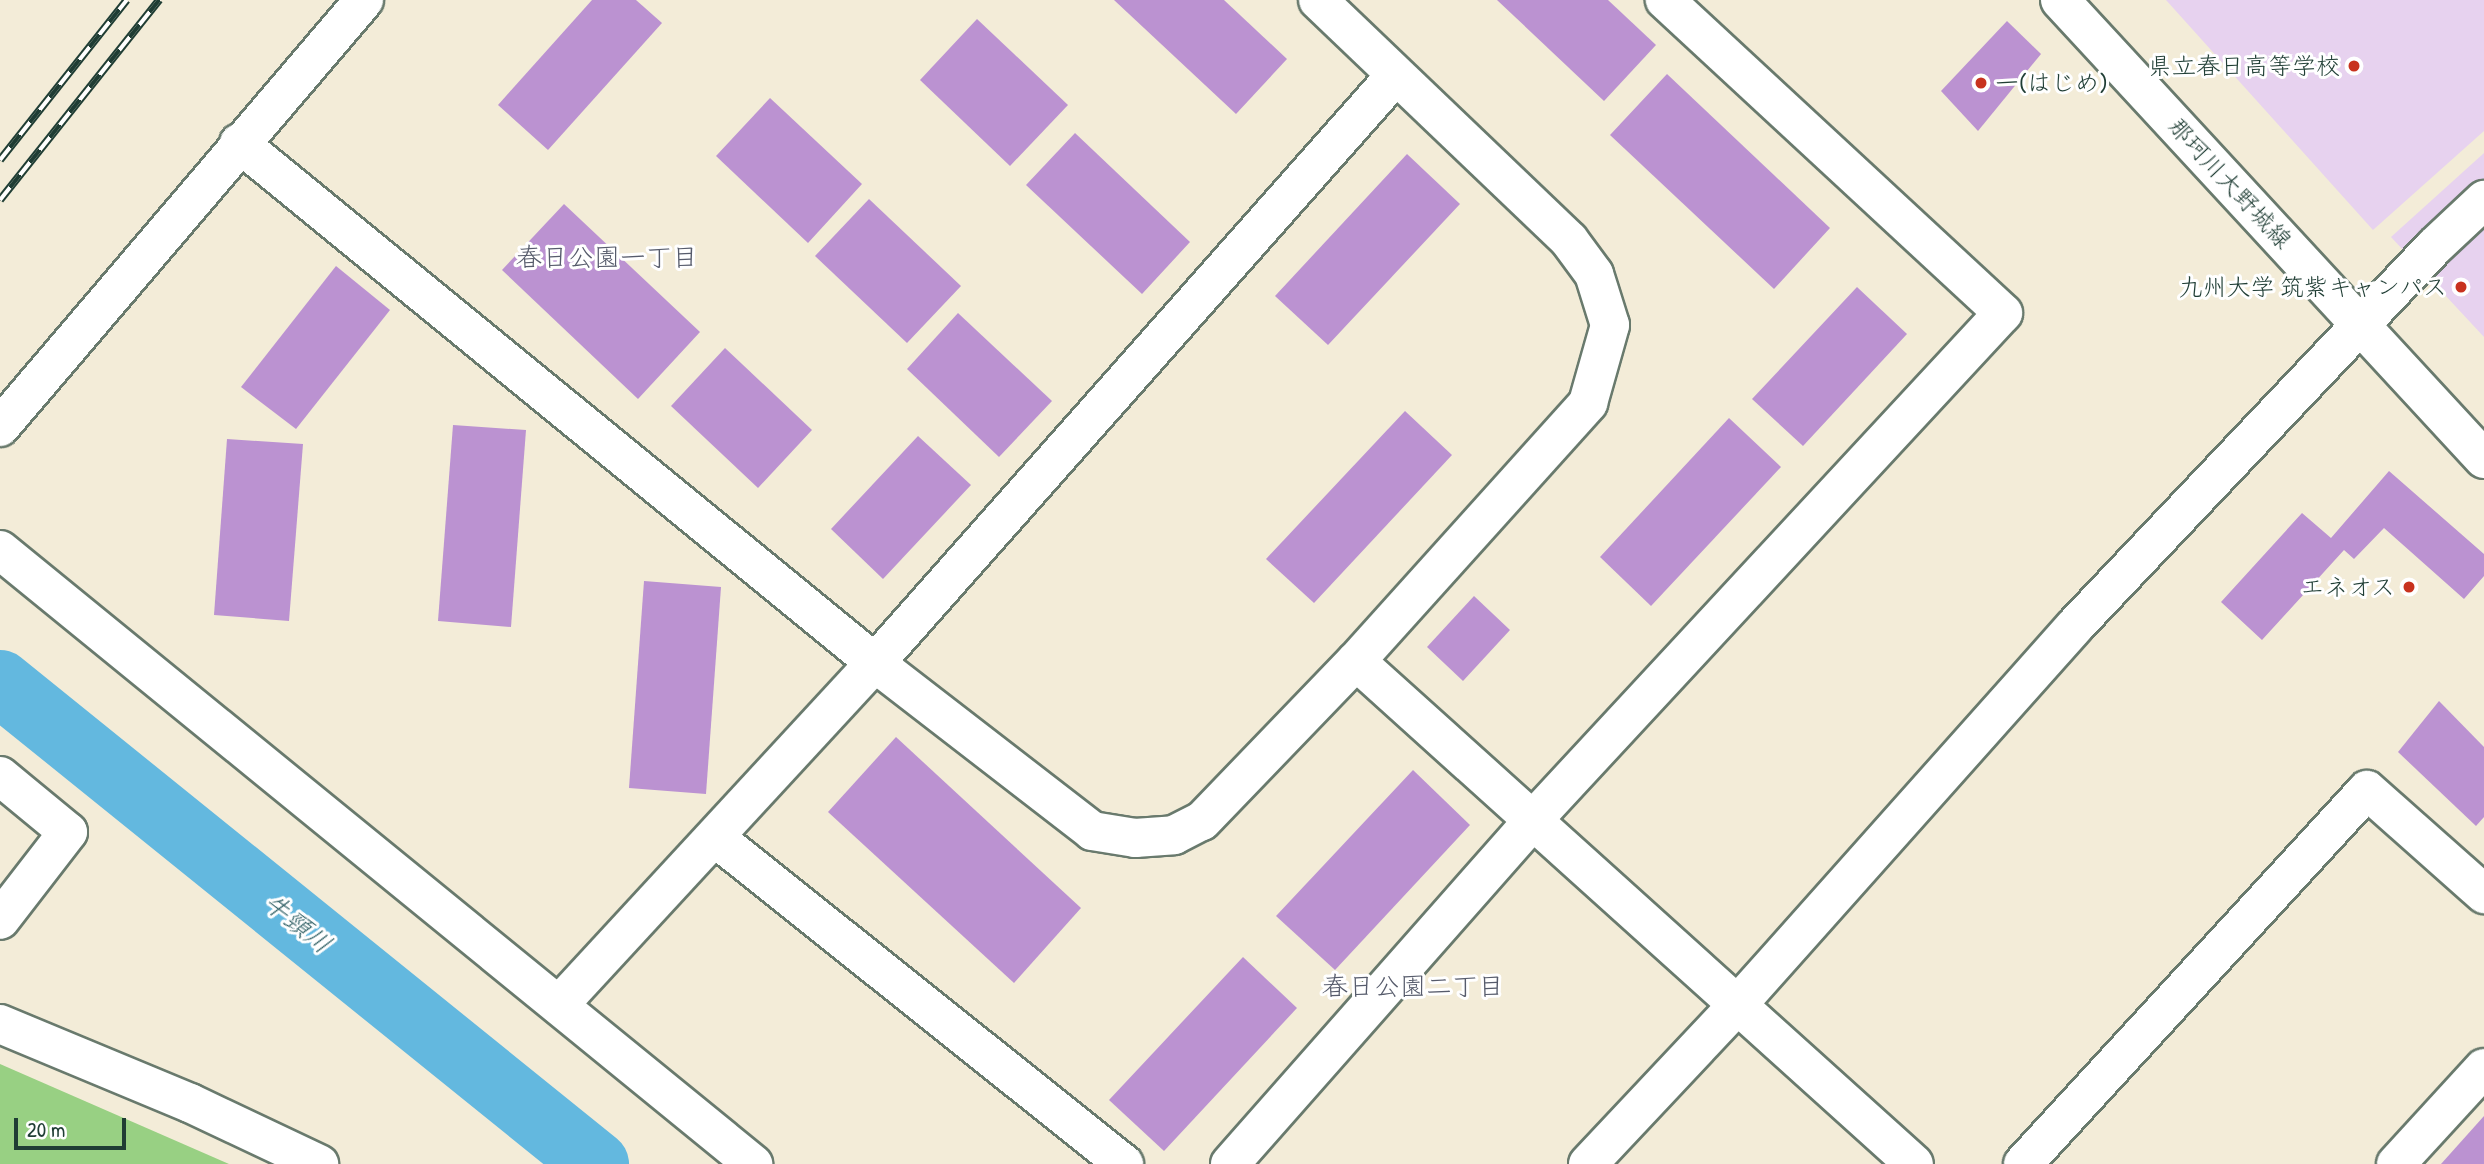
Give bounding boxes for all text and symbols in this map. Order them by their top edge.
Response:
place label: 県立春日高等学校 [2148,52,2340,80]
marker: 県立春日高等学校 [2346,58,2362,74]
place label: 一(はじめ) [1995,69,2108,97]
marker: 一(はじめ) [1973,75,1989,91]
street label: 那珂川大野城線 [2162,112,2298,254]
district label: 春日公園一丁目 [516,241,698,273]
place label: 九州大学 筑紫キャンパス [2177,273,2447,301]
marker: 九州大学 筑紫キャンパス [2453,279,2469,295]
place label: エネオス [2299,573,2395,601]
marker: エネオス [2401,579,2417,595]
water label: 牛頸川 [258,886,338,960]
district label: 春日公園二丁目 [1322,970,1504,1002]
scale bar [18,1104,130,1148]
text: 20 m [27,1115,65,1144]

